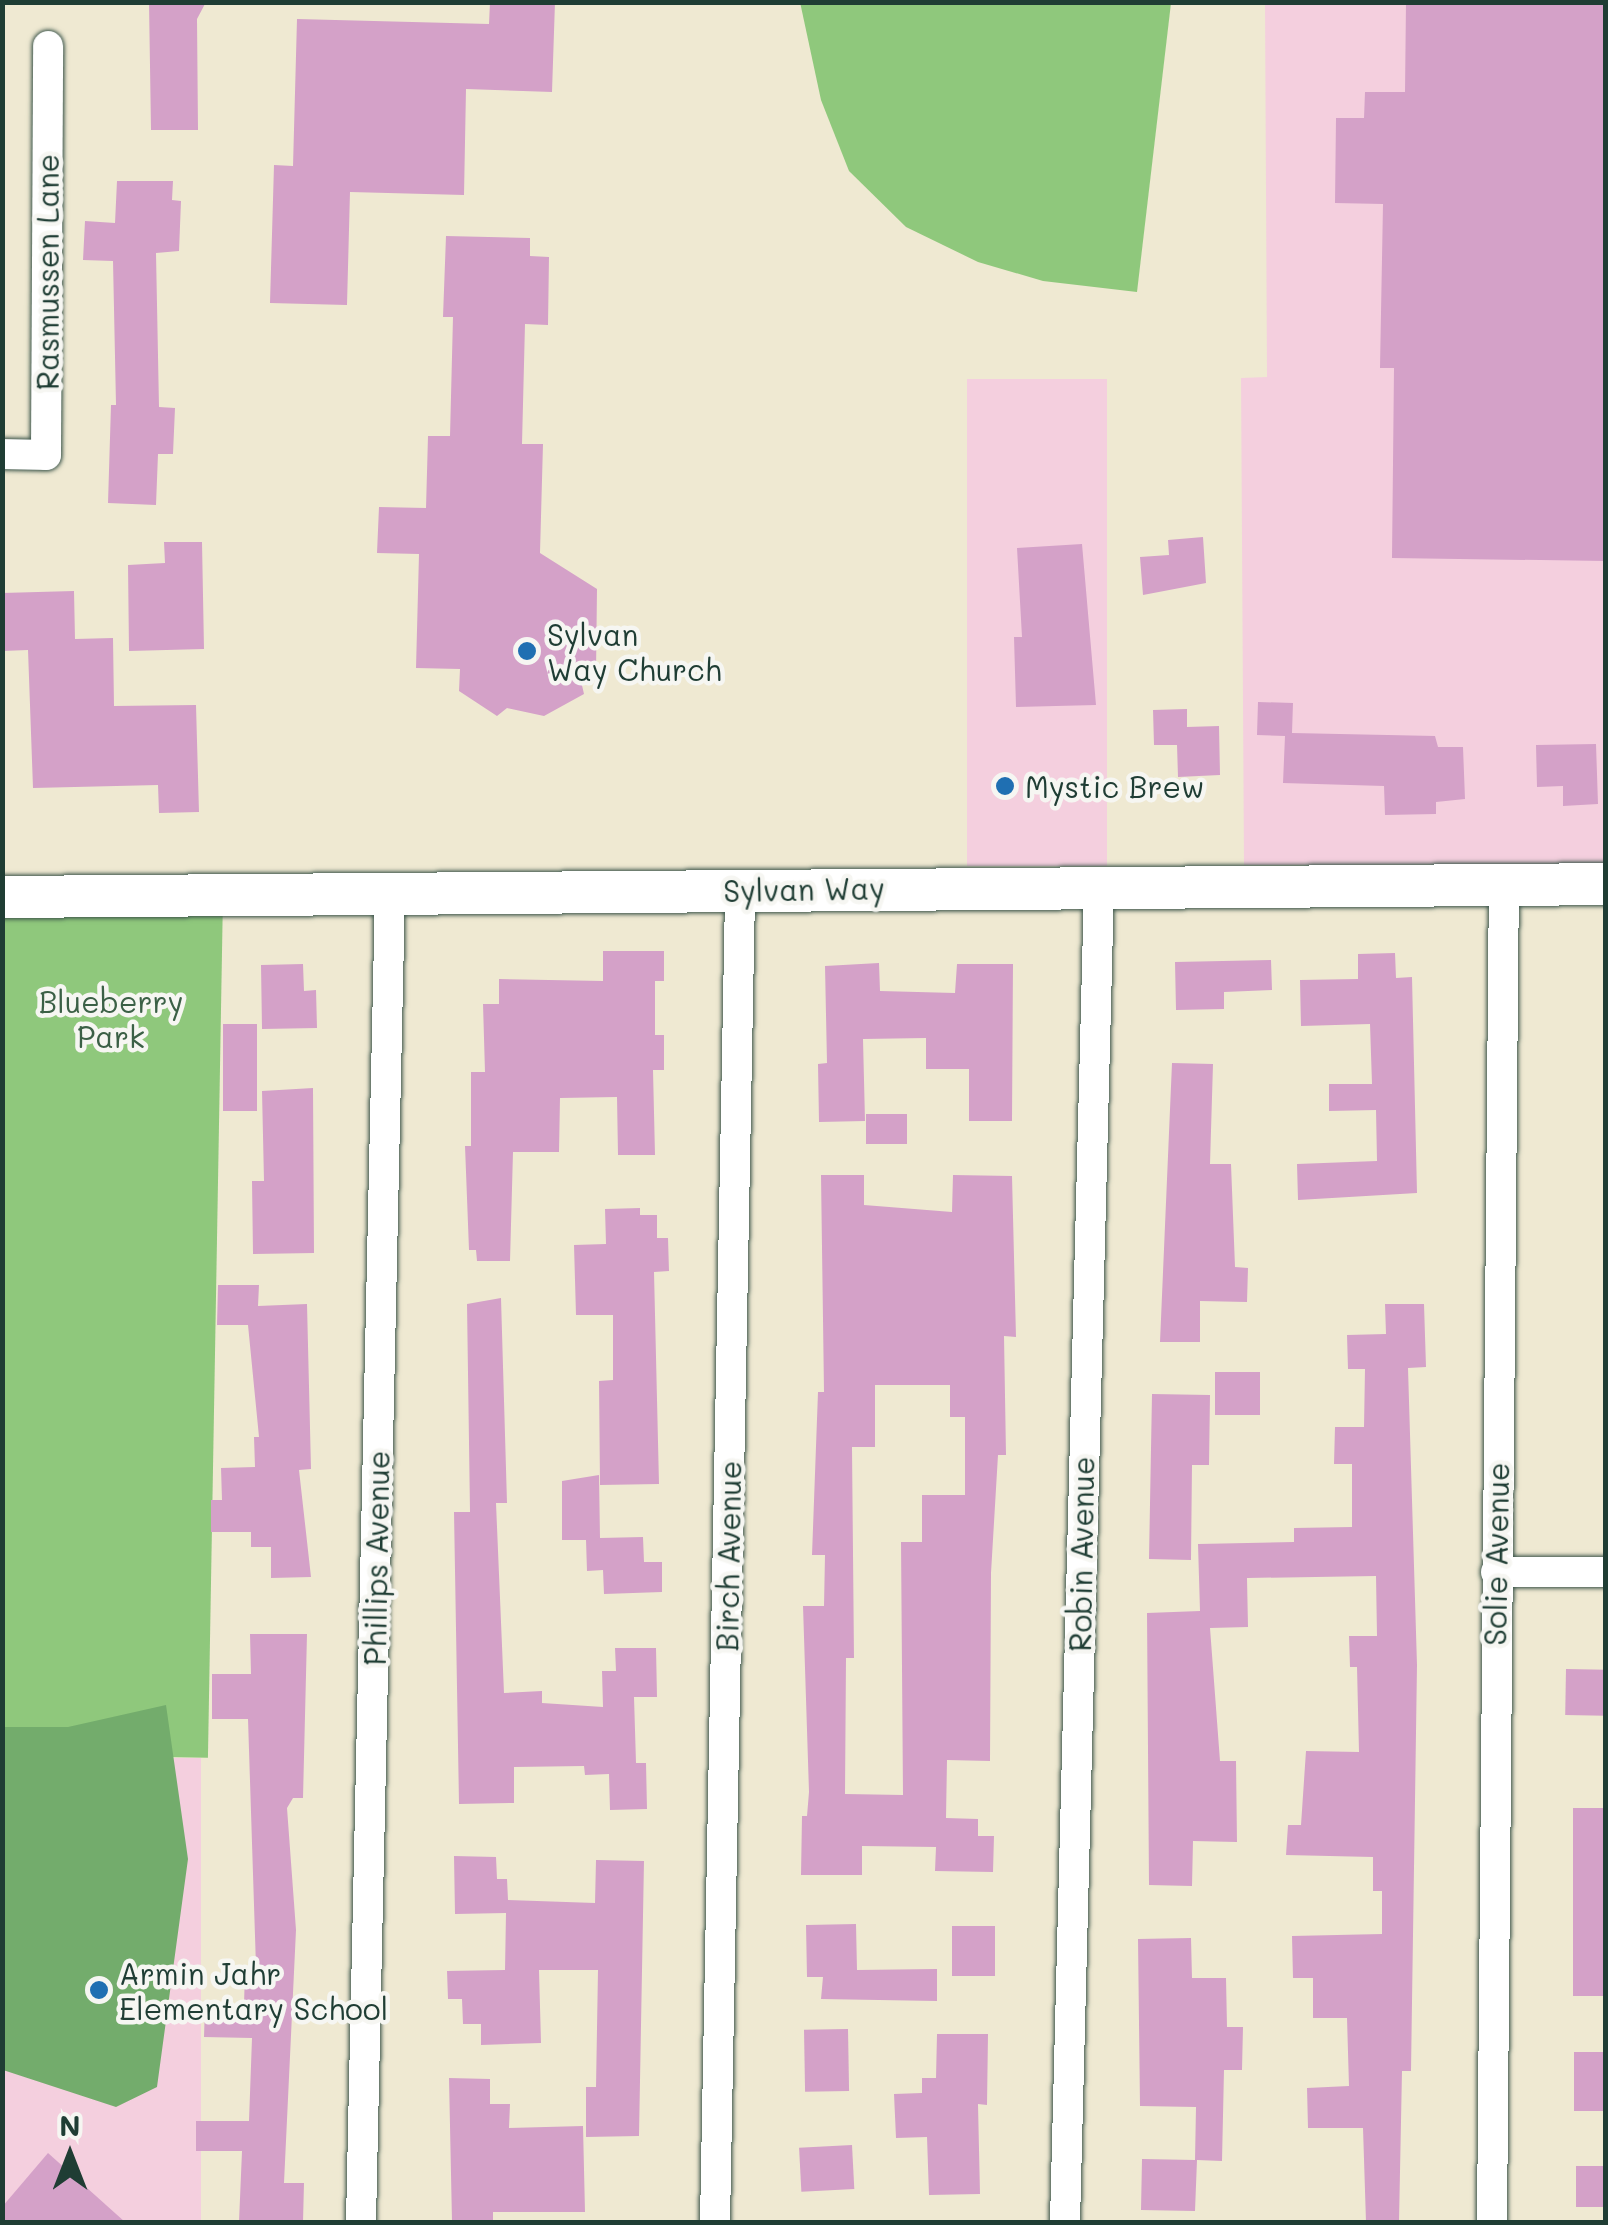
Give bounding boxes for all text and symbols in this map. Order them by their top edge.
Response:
street label: Rasmussen Lane [29,154,65,390]
place label: Sylvan Way Church [547,616,722,686]
marker: Sylvan Way Church [516,640,538,662]
place label: Mystic Brew [1025,768,1204,804]
marker: Mystic Brew [994,775,1016,797]
street label: Sylvan Way [723,870,885,908]
park label: Blueberry Park [39,983,183,1054]
street label: Phillips Avenue [356,1450,396,1666]
street label: Robin Avenue [1061,1456,1101,1652]
street label: Birch Avenue [708,1460,748,1652]
street label: Solie Avenue [1476,1462,1516,1646]
place label: Armin Jahr Elementary School [119,1955,388,2026]
marker: Armin Jahr Elementary School [88,1979,110,2001]
north arrow [20,2105,120,2205]
text: N [59,2107,81,2143]

